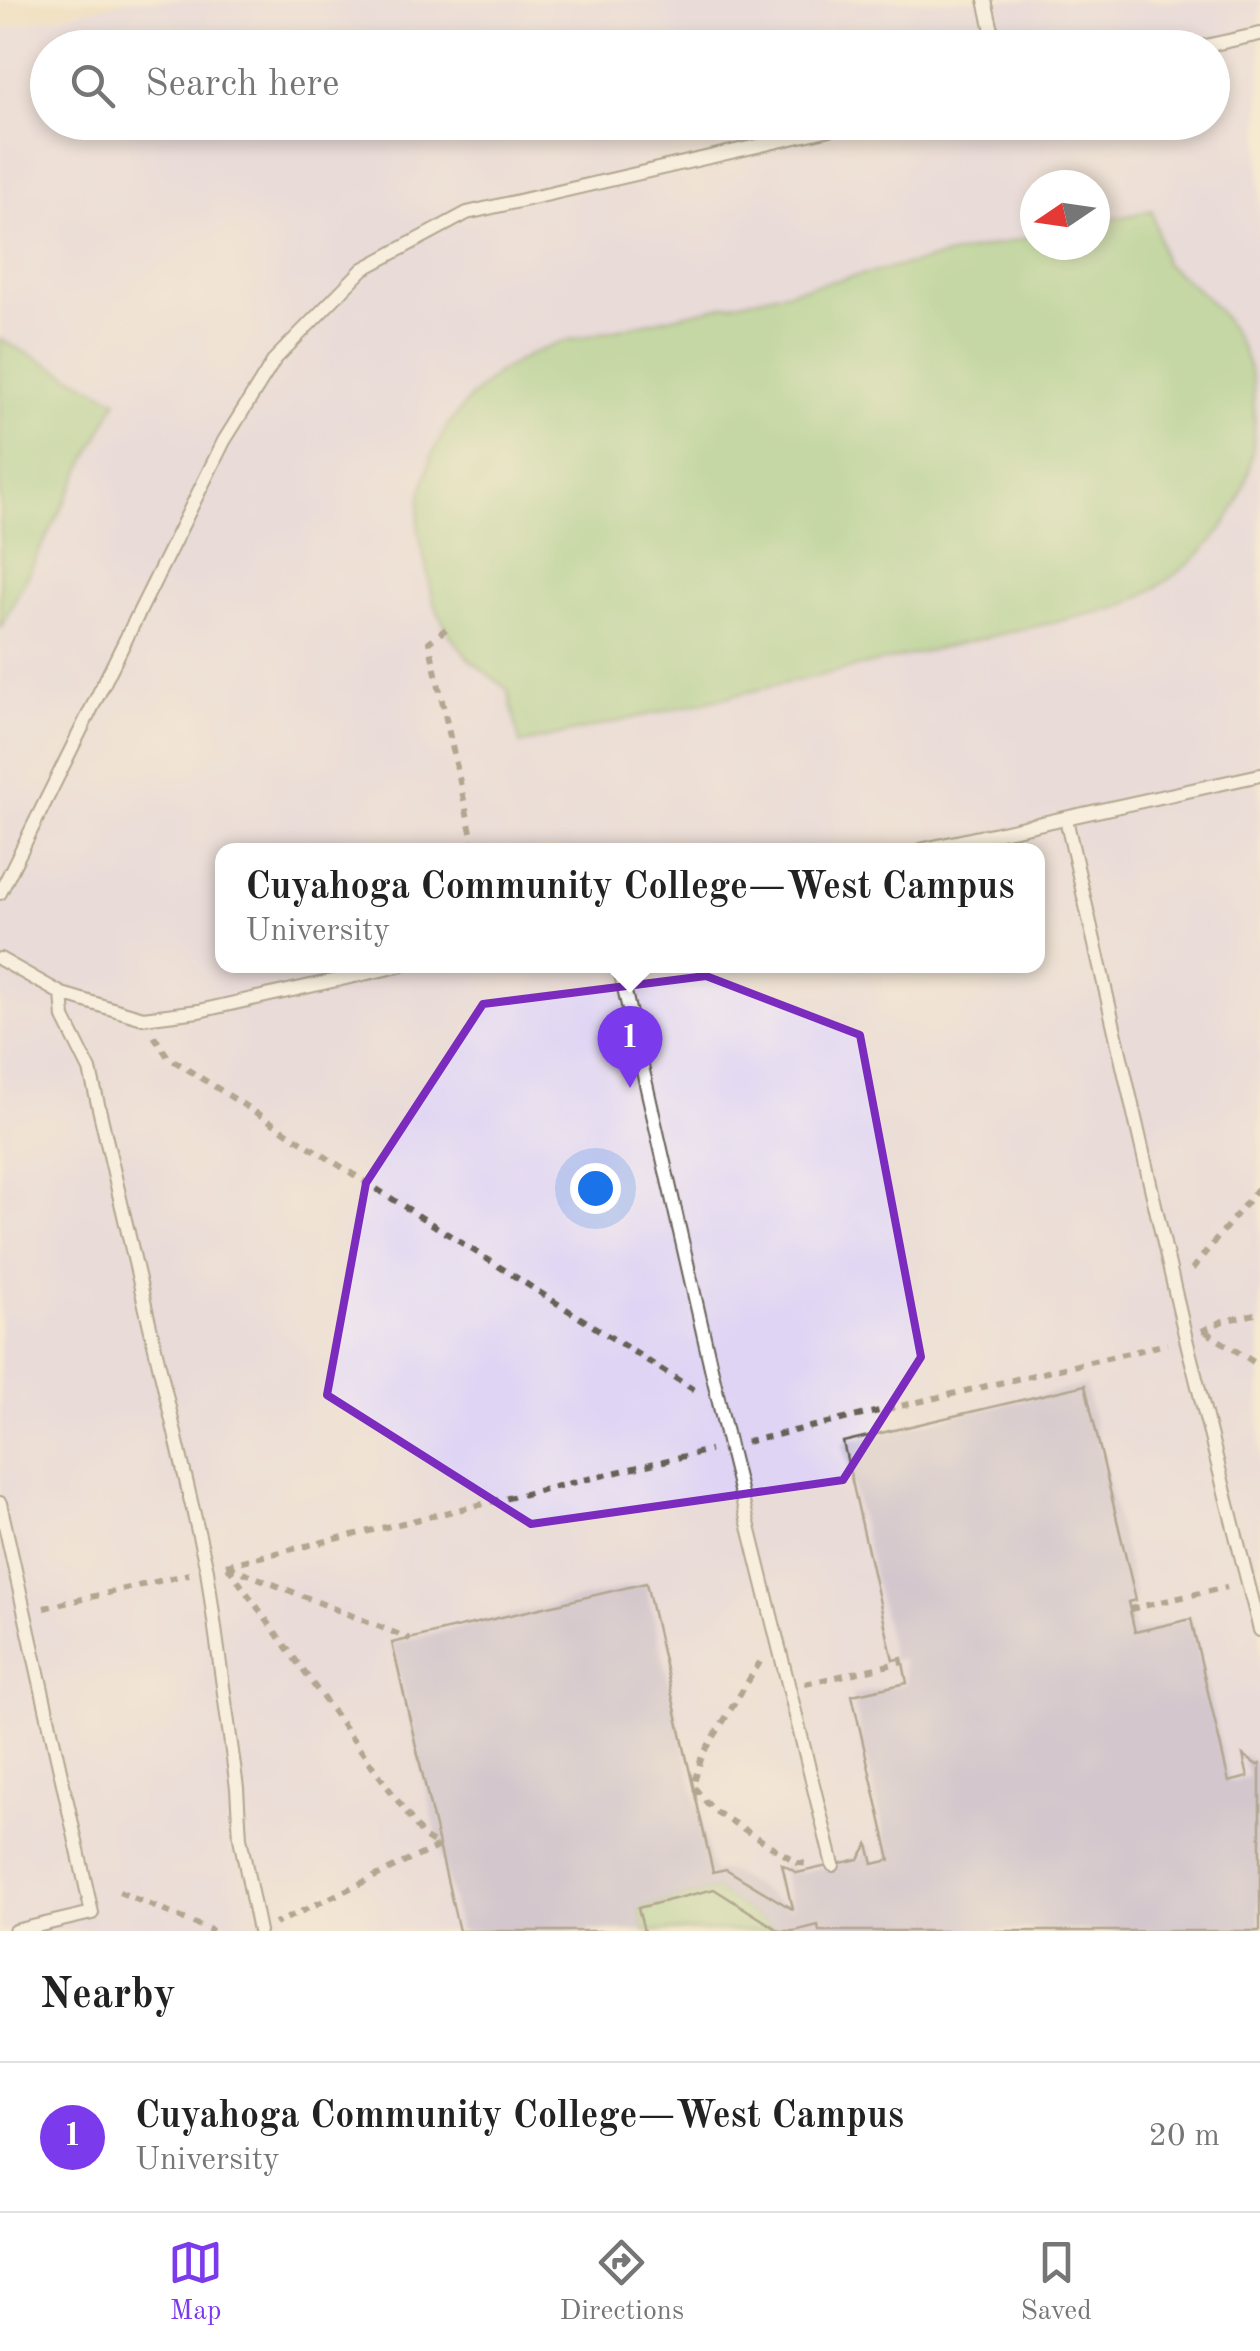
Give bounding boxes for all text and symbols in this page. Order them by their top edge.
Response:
search box [30,30,1230,140]
icon: search [65,58,120,113]
text: Search here [145,66,340,104]
north arrow [1020,170,1110,260]
popup [215,843,1045,973]
text: Cuyahoga Community College—West Campus [245,869,1015,907]
text: University [245,916,390,948]
pin: 1 [598,1006,662,1088]
your location [570,1163,621,1214]
text: Nearby [40,1975,176,2017]
text: Cuyahoga Community College—West Campus [135,2098,904,2136]
text: 1 [63,2121,82,2153]
text: 20 m [1149,2121,1220,2153]
text: University [135,2145,280,2177]
tab: Map [168,2235,223,2330]
tab: Directions [560,2235,684,2330]
tab: Saved [1020,2235,1092,2330]

